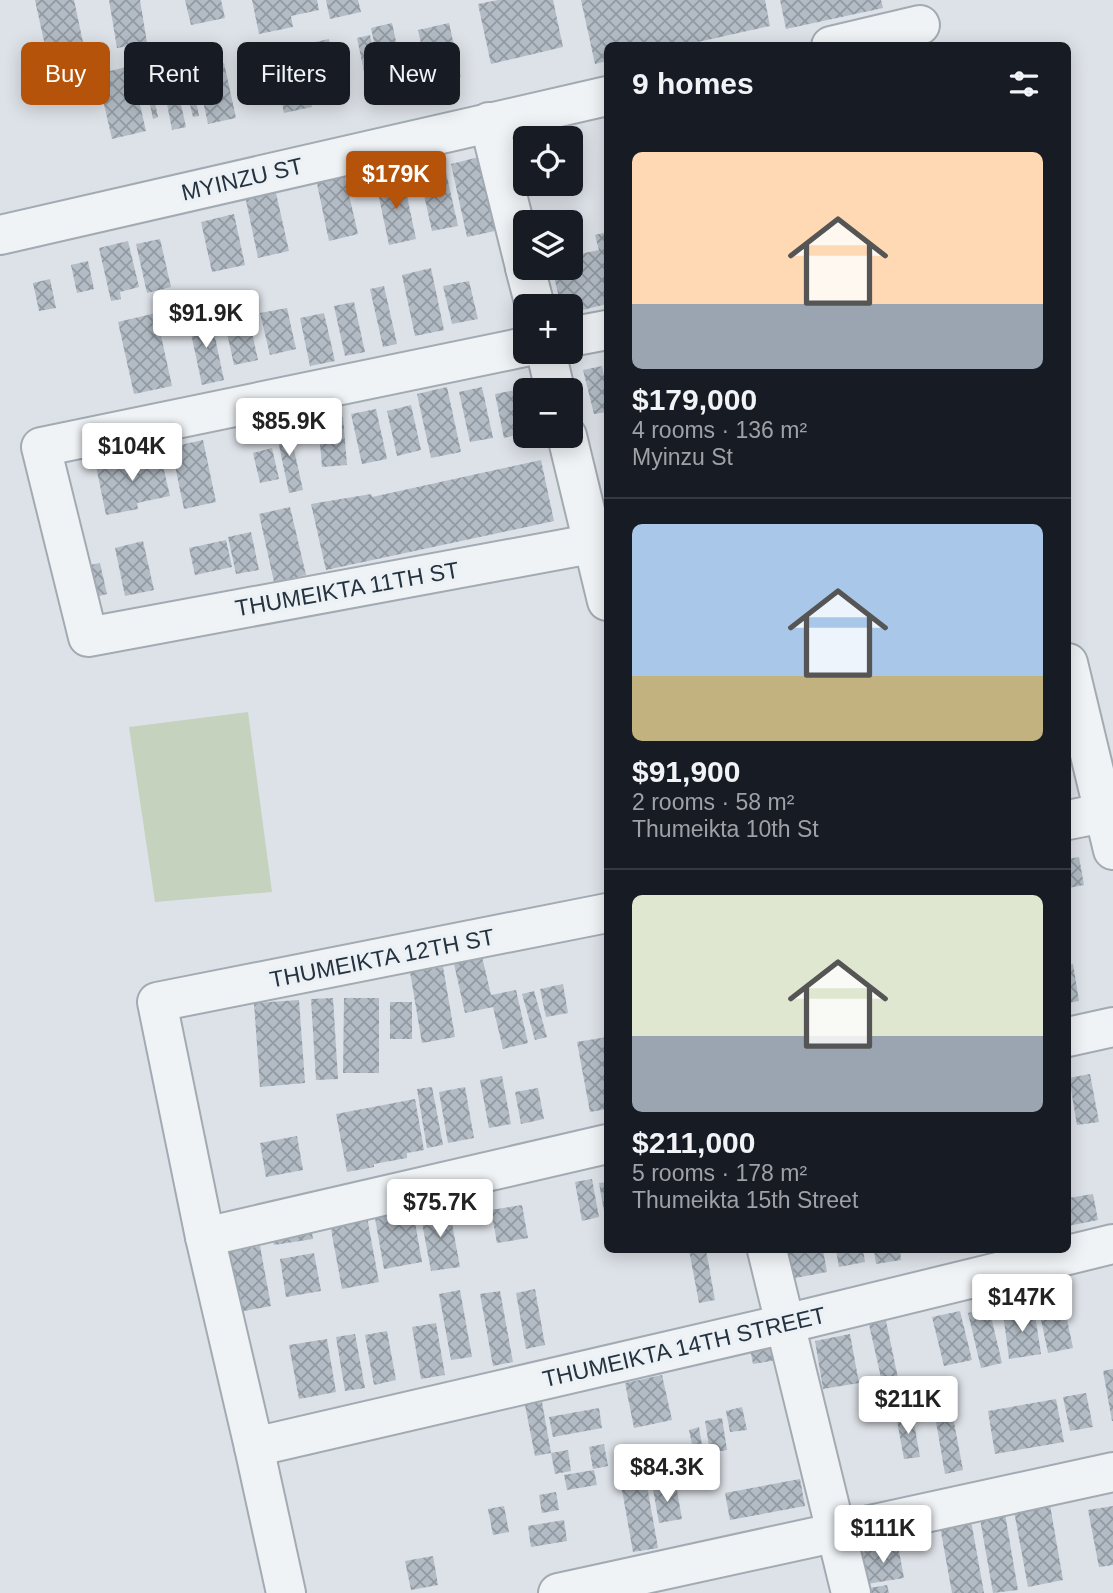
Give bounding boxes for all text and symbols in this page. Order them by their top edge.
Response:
chip: Buy [21,42,110,105]
chip: Rent [124,42,223,105]
chip: Filters [237,42,350,105]
chip: New [364,42,460,105]
icon: filters [1005,65,1043,103]
text: 9 homes [632,67,754,100]
map controls [513,126,583,448]
button: locate [513,126,583,196]
street label: MYINZU ST [179,152,305,206]
pin: $179K [347,152,445,211]
text: $179K [362,161,430,187]
icon: home [775,198,901,324]
button: layers [513,210,583,280]
pin: $91.9K [149,290,263,350]
button: + [513,294,583,364]
text: $91.9K [169,300,243,326]
button: − [513,378,583,448]
text: $179,000 [632,383,757,416]
pin: $85.9K [232,398,346,458]
text: $85.9K [252,408,326,434]
text: 4 rooms · 136 m² [632,417,807,443]
pin: $104K [83,424,181,483]
text: $104K [98,433,166,459]
text: Myinzu St [632,444,733,470]
street label: THUMEIKTA 11TH ST [233,557,461,621]
icon: home [775,570,901,696]
text: $91,900 [632,755,740,788]
text: 2 rooms · 58 m² [632,789,794,815]
text: Thumeikta 10th St [632,816,819,842]
street label: THUMEIKTA 12TH ST [267,923,497,993]
icon: home [775,941,901,1067]
text: $211,000 [632,1126,755,1159]
text: 5 rooms · 178 m² [632,1160,807,1186]
pin: $75.7K [383,1180,497,1239]
text: Thumeikta 15th Street [632,1187,858,1213]
text: $75.7K [403,1189,477,1215]
pin: $147K [973,1274,1071,1334]
text: $147K [988,1284,1056,1310]
street label: THUMEIKTA 14TH STREET [540,1302,828,1392]
pin: $211K [859,1376,957,1436]
text: $211K [875,1386,941,1412]
pin: $84.3K [610,1444,724,1504]
text: $84.3K [630,1454,704,1480]
pin: $111K [834,1506,932,1565]
text: $111K [850,1515,916,1541]

